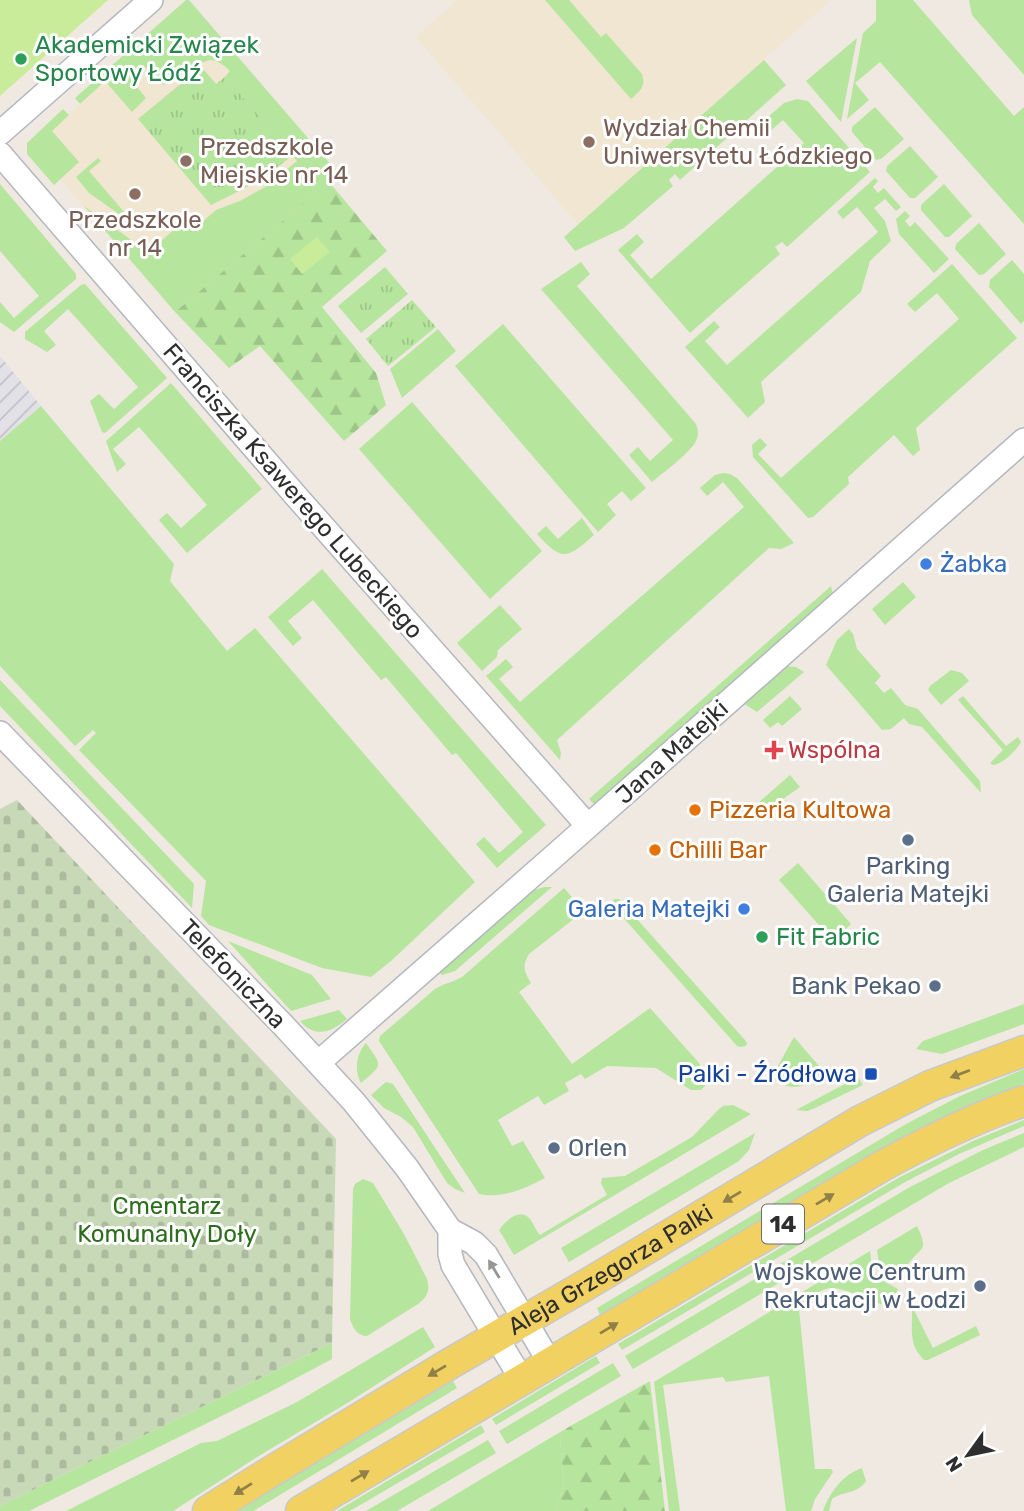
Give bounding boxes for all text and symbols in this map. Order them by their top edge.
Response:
place label: Akademicki Związek Sportowy Łódź [35,31,259,87]
marker: Akademicki Związek Sportowy Łódź [13,51,29,67]
place label: Wydział Chemii Uniwersytetu Łódzkiego [603,114,873,170]
place label: Przedszkole Miejskie nr 14 [200,133,348,189]
marker: Wydział Chemii Uniwersytetu Łódzkiego [581,134,597,150]
marker: Przedszkole Miejskie nr 14 [178,153,194,169]
marker: Przedszkole nr 14 [127,186,143,202]
place label: Przedszkole nr 14 [68,206,202,262]
street label: Franciszka Ksawerego Lubeckiego [157,338,429,644]
place label: Żabka [940,550,1007,578]
marker: Żabka [918,556,934,572]
street label: Jana Matejki [610,694,734,810]
place label: Wspólna [788,736,881,764]
marker: Wspólna [766,742,782,758]
place label: Pizzeria Kultowa [709,796,891,824]
marker: Pizzeria Kultowa [687,802,703,818]
marker: Parking Galeria Matejki [900,832,916,848]
place label: Chilli Bar [669,836,767,864]
marker: Chilli Bar [647,842,663,858]
place label: Parking Galeria Matejki [827,852,989,908]
place label: Galeria Matejki [568,895,730,923]
marker: Galeria Matejki [736,901,752,917]
street label: Telefoniczna [174,914,292,1034]
place label: Fit Fabric [776,923,880,951]
marker: Fit Fabric [754,929,770,945]
place label: Bank Pekao [791,972,921,1000]
marker: Bank Pekao [927,978,943,994]
place label: Palki - Źródłowa [678,1060,857,1088]
marker: Palki - Źródłowa [863,1066,879,1082]
one-way arrow [949,1069,970,1080]
place label: Orlen [568,1134,627,1162]
marker: Orlen [546,1140,562,1156]
one-way arrow [723,1191,742,1204]
park label: Cmentarz Komunalny Doły [77,1192,257,1248]
one-way arrow [816,1193,835,1205]
street label: Aleja Grzegorza Palki [503,1198,717,1341]
road number: 14 [762,1204,804,1244]
place label: Wojskowe Centrum Rekrutacji w Łodzi [754,1258,966,1314]
one-way arrow [488,1259,500,1278]
marker: Wojskowe Centrum Rekrutacji w Łodzi [972,1278,988,1294]
one-way arrow [599,1322,618,1334]
one-way arrow [428,1365,447,1378]
north arrow [933,1420,1003,1490]
text: N [941,1452,968,1476]
one-way arrow [350,1470,369,1482]
one-way arrow [233,1482,252,1495]

